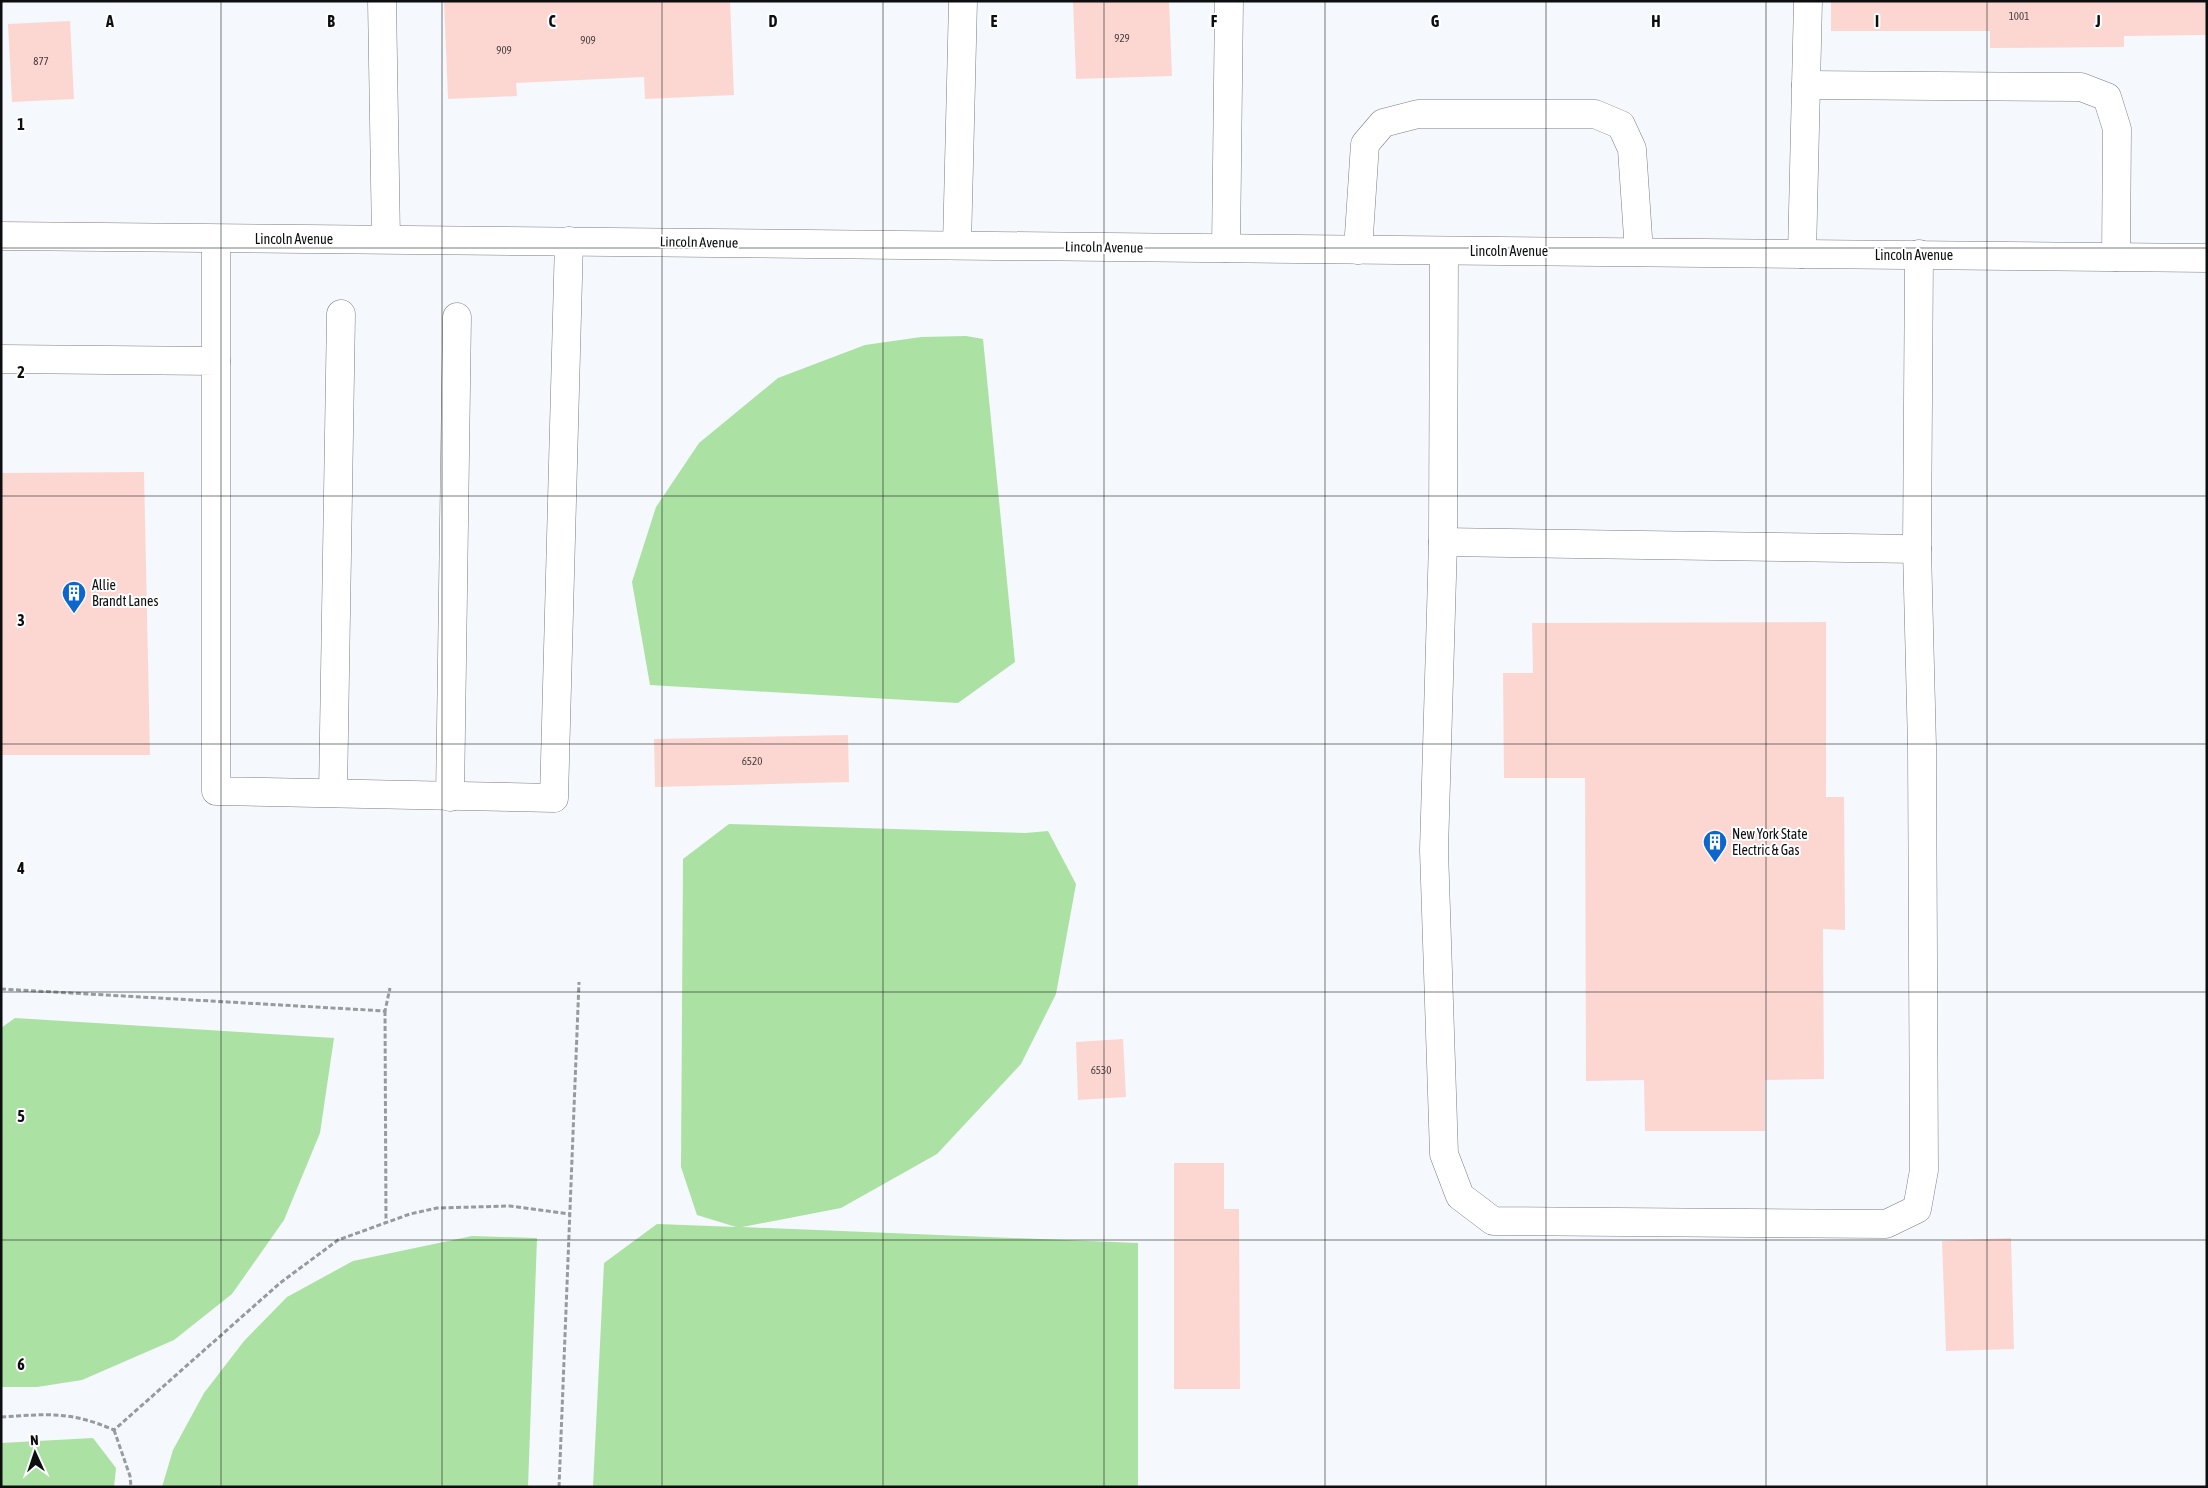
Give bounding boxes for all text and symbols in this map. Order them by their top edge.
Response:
house number: 1001 [2009,10,2029,22]
text: A [105,12,114,30]
text: B [327,12,335,30]
text: C [548,12,556,30]
text: D [769,12,778,30]
text: E [991,12,998,30]
text: F [1211,12,1218,30]
text: G [1431,12,1440,30]
text: H [1651,12,1661,30]
text: I [1875,12,1879,30]
text: J [2094,12,2101,30]
house number: 929 [1114,32,1130,44]
house number: 909 [580,34,596,46]
house number: 909 [496,44,512,56]
house number: 877 [33,55,49,67]
text: 1 [17,115,25,133]
street label: Lincoln Avenue [255,231,333,247]
street label: Lincoln Avenue [660,233,738,251]
street label: Lincoln Avenue [1065,238,1143,256]
street label: Lincoln Avenue [1470,243,1548,259]
street label: Lincoln Avenue [1875,247,1953,263]
text: 2 [17,363,25,381]
place label: Allie Brandt Lanes [92,577,158,609]
building icon: Allie Brandt Lanes [61,580,87,614]
text: 3 [17,611,25,629]
house number: 6520 [742,755,762,767]
place label: New York State Electric & Gas [1732,826,1808,858]
building icon: New York State Electric & Gas [1702,829,1728,863]
text: 4 [16,859,25,877]
house number: 6530 [1091,1064,1111,1076]
text: 5 [17,1107,25,1125]
text: 6 [17,1355,25,1373]
north arrow [10,1428,60,1478]
text: N [30,1432,39,1448]

